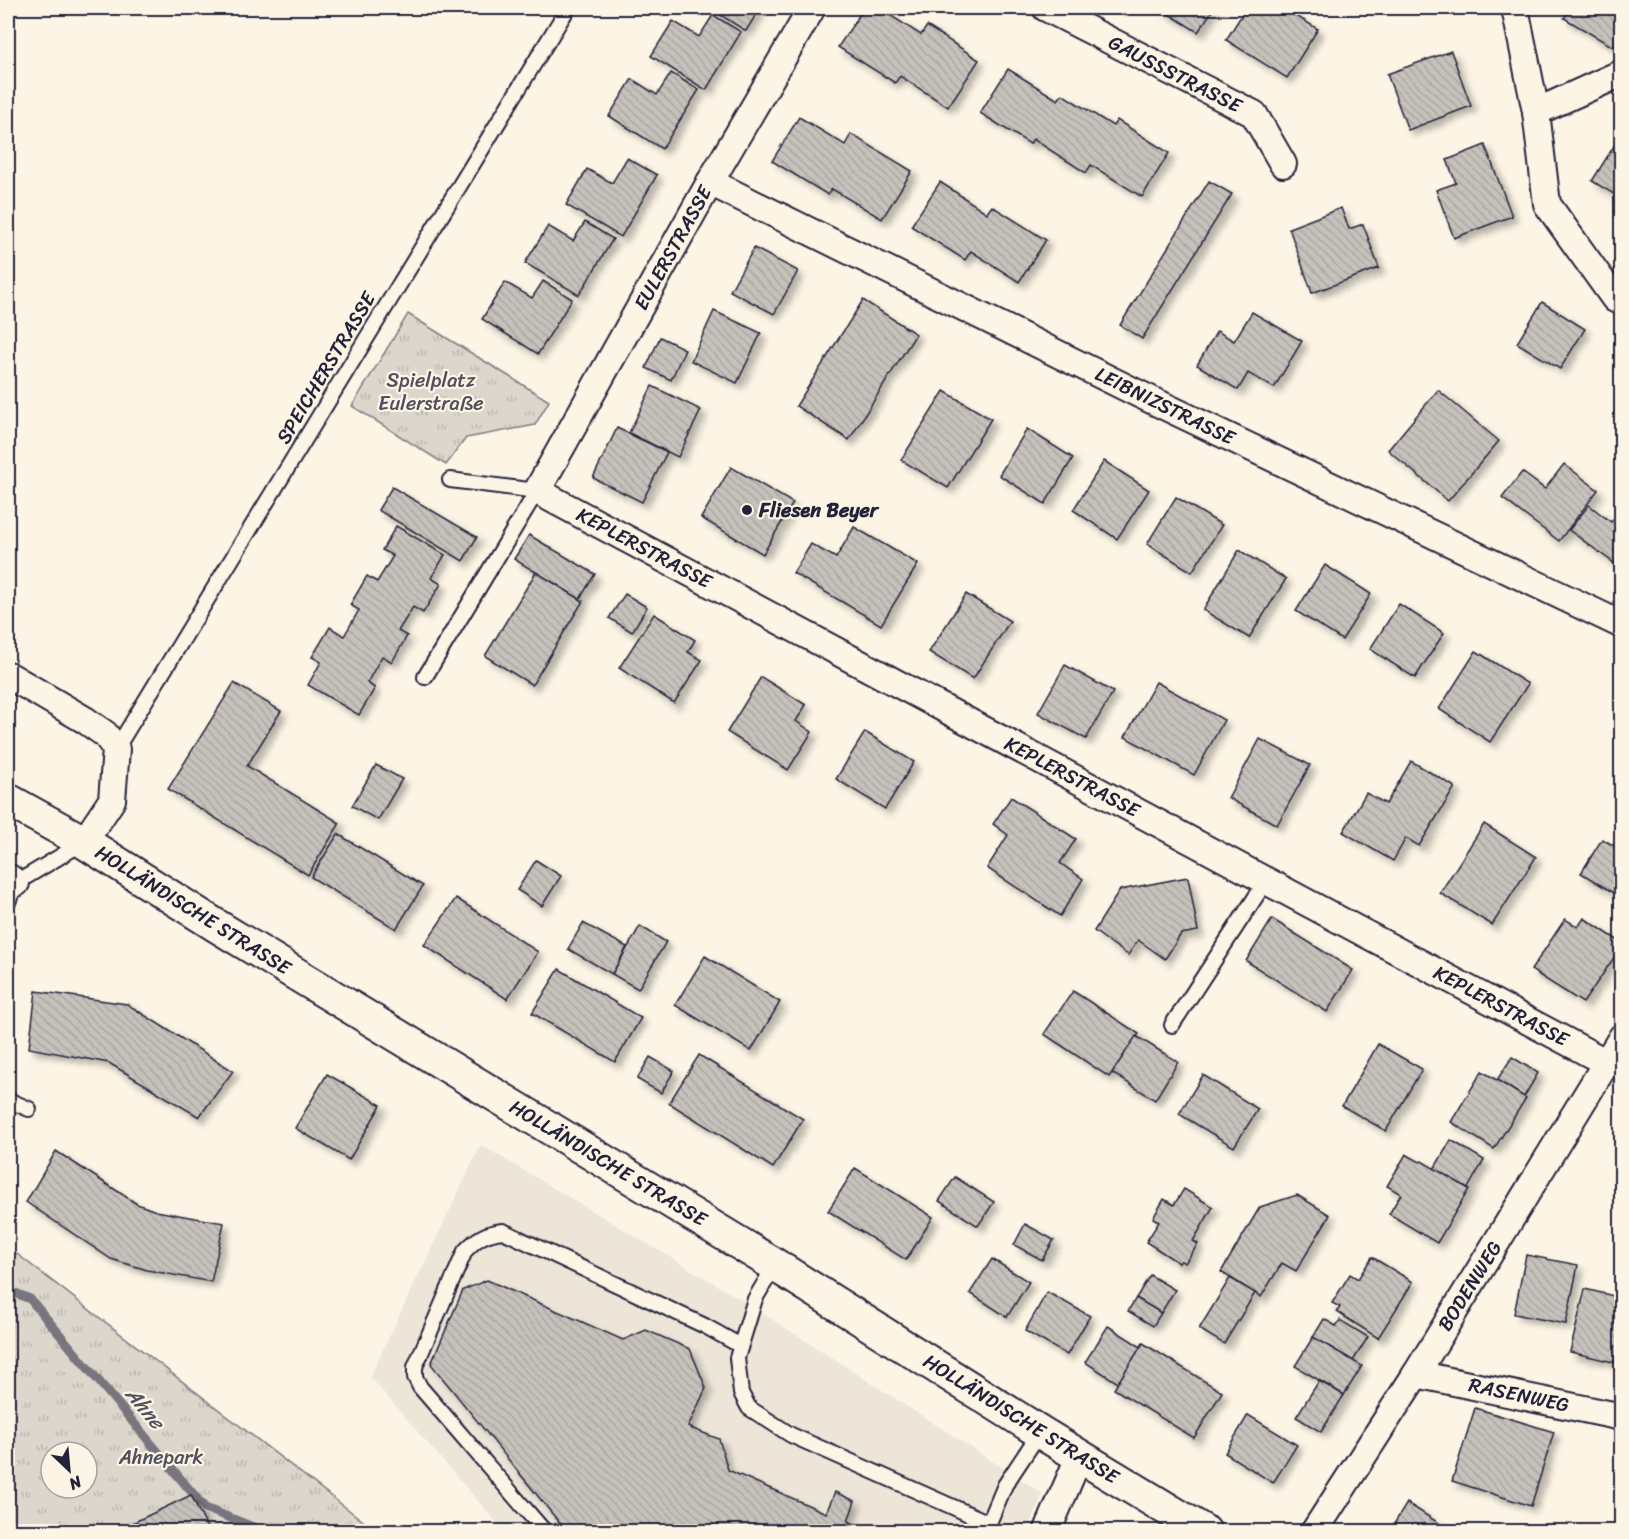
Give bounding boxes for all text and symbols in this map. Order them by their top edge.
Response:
street label: GAUSSSTRASSE [1102,25,1250,124]
street label: EULERSTRASSE [624,177,723,317]
street label: SPEICHERSTRASSE [267,284,386,451]
street label: LEIBNIZSTRASSE [1089,357,1243,456]
park label: Spielplatz Eulerstraße [378,363,484,421]
place label: Fliesen Beyer [758,493,880,528]
street label: KEPLERSTRASSE [570,497,720,599]
marker: Fliesen Beyer [740,503,754,517]
street label: KEPLERSTRASSE [998,726,1148,828]
street label: HOLLÄNDISCHE STRASSE [88,835,300,986]
street label: KEPLERSTRASSE [1427,955,1577,1057]
street label: HOLLÄNDISCHE STRASSE [502,1090,715,1237]
street label: BODENWEG [1428,1234,1512,1338]
street label: HOLLÄNDISCHE STRASSE [916,1344,1128,1495]
street label: RASENWEG [1465,1367,1573,1423]
water label: Ahne [115,1377,176,1440]
north arrow [39,1440,99,1500]
park label: Ahnepark [118,1440,203,1475]
text: N [63,1467,88,1499]

